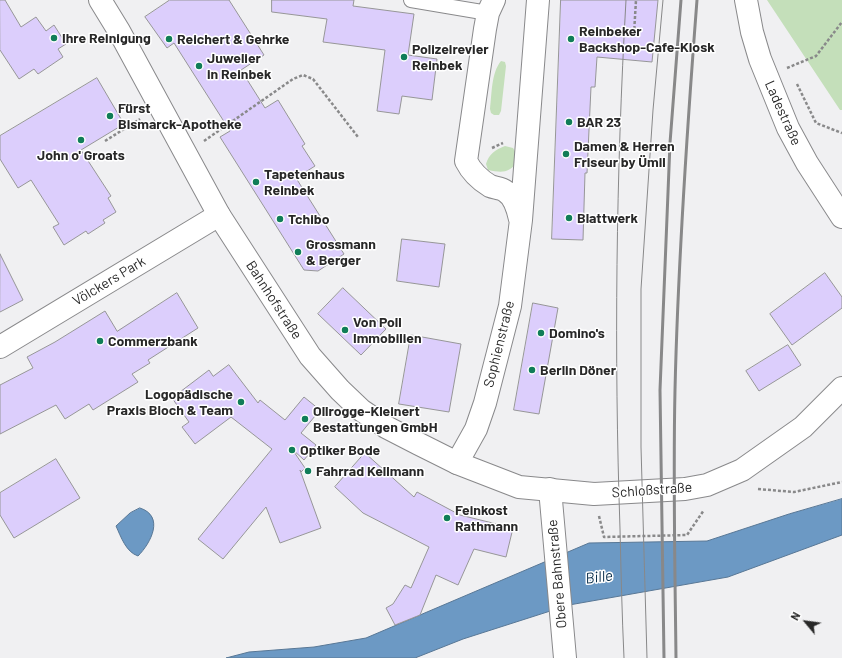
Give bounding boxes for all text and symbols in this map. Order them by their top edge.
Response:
place label: Reinbeker Backshop-Cafe-Kiosk [579,23,715,56]
place label: Ihre Reinigung [62,30,151,46]
place label: Reichert & Gehrke [177,31,289,47]
marker: Ihre Reinigung [49,33,59,43]
marker: Reichert & Gehrke [164,34,174,44]
marker: Reinbeker Backshop-Cafe-Kiosk [566,34,576,44]
place label: Polizeirevier Reinbek [412,41,489,74]
place label: Juwelier in Reinbek [207,50,271,82]
marker: Polizeirevier Reinbek [399,52,409,62]
marker: Juwelier in Reinbek [194,61,204,71]
street label: Ladestraße [761,78,805,148]
place label: Fürst Bismarck-Apotheke [118,100,242,132]
marker: Fürst Bismarck-Apotheke [105,111,115,121]
place label: BAR 23 [577,114,621,130]
marker: BAR 23 [564,117,574,127]
marker: John o' Groats [76,135,86,145]
place label: Damen & Herren Friseur by Ümil [574,138,675,170]
place label: John o' Groats [37,147,125,163]
marker: Damen & Herren Friseur by Ümil [561,149,571,159]
place label: Tapetenhaus Reinbek [264,166,345,198]
marker: Tapetenhaus Reinbek [251,177,261,187]
place label: Blattwerk [577,210,638,226]
place label: Tchibo [288,211,329,227]
marker: Blattwerk [564,213,574,223]
marker: Tchibo [275,214,285,224]
place label: Grossmann & Berger [306,236,376,268]
marker: Grossmann & Berger [293,247,303,257]
street label: Völckers Park [70,253,148,309]
street label: Bahnhofstraße [242,258,306,342]
street label: Sophienstraße [480,299,518,389]
place label: Von Poll Immobilien [353,314,422,346]
marker: Von Poll Immobilien [340,325,350,335]
place label: Domino's [549,325,605,341]
marker: Domino's [536,328,546,338]
place label: Commerzbank [108,333,198,349]
marker: Commerzbank [95,336,105,346]
place label: Berlin Döner [540,362,616,378]
marker: Berlin Döner [527,365,537,375]
place label: Logopädische Praxis Bloch & Team [107,386,233,418]
marker: Logopädische Praxis Bloch & Team [236,397,246,407]
place label: Ollrogge-Kleinert Bestattungen GmbH [313,403,438,436]
marker: Ollrogge-Kleinert Bestattungen GmbH [300,414,310,424]
place label: Optiker Bode [300,442,380,458]
marker: Optiker Bode [287,445,297,455]
place label: Fahrrad Kellmann [316,463,424,479]
marker: Fahrrad Kellmann [303,466,313,476]
street label: Schloßstraße [611,479,693,501]
place label: Feinkost Rathmann [455,502,518,534]
marker: Feinkost Rathmann [442,513,452,523]
street label: Obere Bahnstraße [544,519,570,629]
water label: Bille [584,566,614,588]
north arrow [786,602,826,642]
text: N [788,610,803,622]

